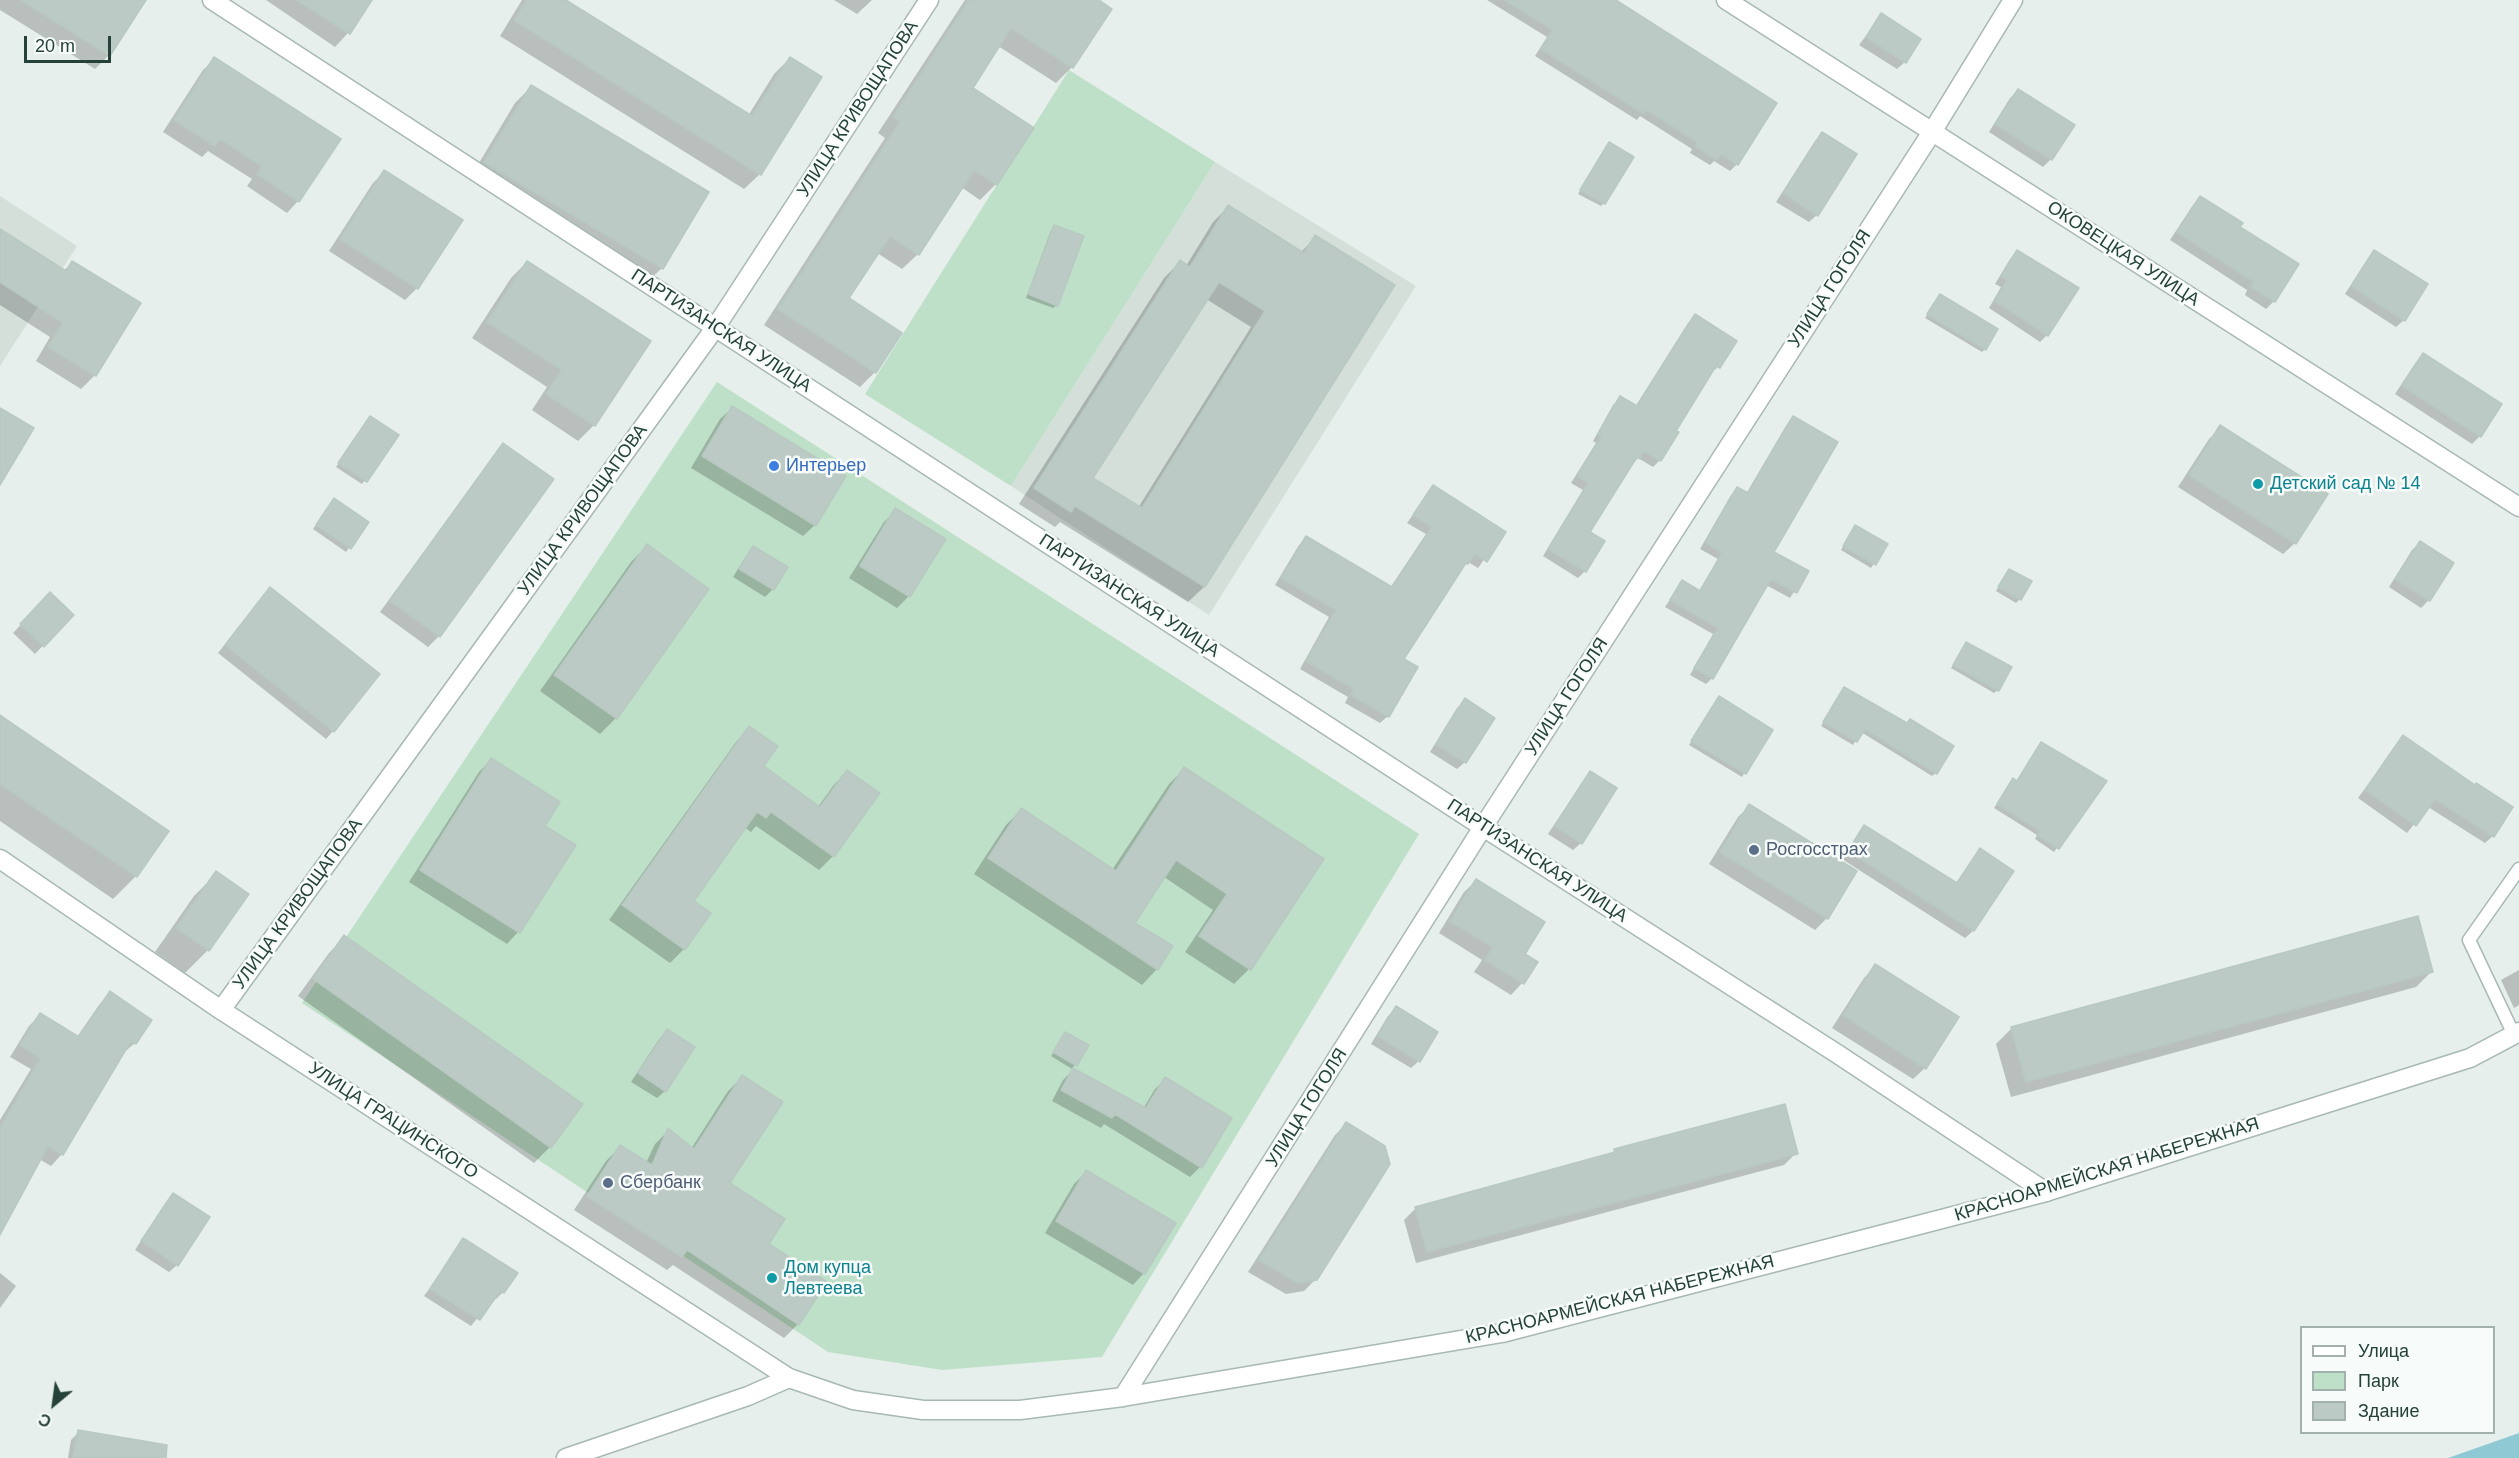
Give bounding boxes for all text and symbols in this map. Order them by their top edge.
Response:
street label: УЛИЦА КРИВОЩАПОВА [793,17,923,201]
scale bar [27,24,114,62]
text: 20 m [35,36,75,56]
street label: ОКОВЕЦКАЯ УЛИЦА [2043,197,2203,311]
street label: УЛИЦА ГОГОЛЯ [1784,226,1876,352]
street label: ПАРТИЗАНСКАЯ УЛИЦА [627,265,815,397]
street label: УЛИЦА КРИВОЩАПОВА [514,420,652,600]
place label: Интерьер [786,455,866,477]
marker: Интерьер [767,459,781,473]
place label: Детский сад № 14 [2270,473,2420,495]
marker: Детский сад № 14 [2251,477,2265,491]
street label: ПАРТИЗАНСКАЯ УЛИЦА [1035,530,1223,662]
street label: УЛИЦА ГОГОЛЯ [1521,634,1613,760]
street label: ПАРТИЗАНСКАЯ УЛИЦА [1443,795,1631,927]
street label: УЛИЦА КРИВОЩАПОВА [229,814,367,994]
place label: Росгосстрах [1766,839,1868,861]
marker: Росгосстрах [1747,843,1761,857]
street label: УЛИЦА ГОГОЛЯ [1262,1045,1352,1171]
street label: УЛИЦА ГРАЦИНСКОГО [304,1058,482,1184]
street label: КРАСНОАРМЕЙСКАЯ НАБЕРЕЖНАЯ [1952,1113,2262,1227]
place label: Сбербанк [620,1172,701,1194]
marker: Сбербанк [601,1176,615,1190]
street label: КРАСНОАРМЕЙСКАЯ НАБЕРЕЖНАЯ [1463,1251,1777,1349]
place label: Дом купца Левтеева [784,1257,871,1300]
marker: Дом купца Левтеева [765,1271,779,1285]
legend [2300,1326,2495,1434]
text: Улица [2358,1341,2409,1361]
text: Парк [2358,1371,2399,1391]
north arrow [24,1374,84,1434]
text: Здание [2358,1401,2419,1421]
text: С [36,1410,54,1430]

